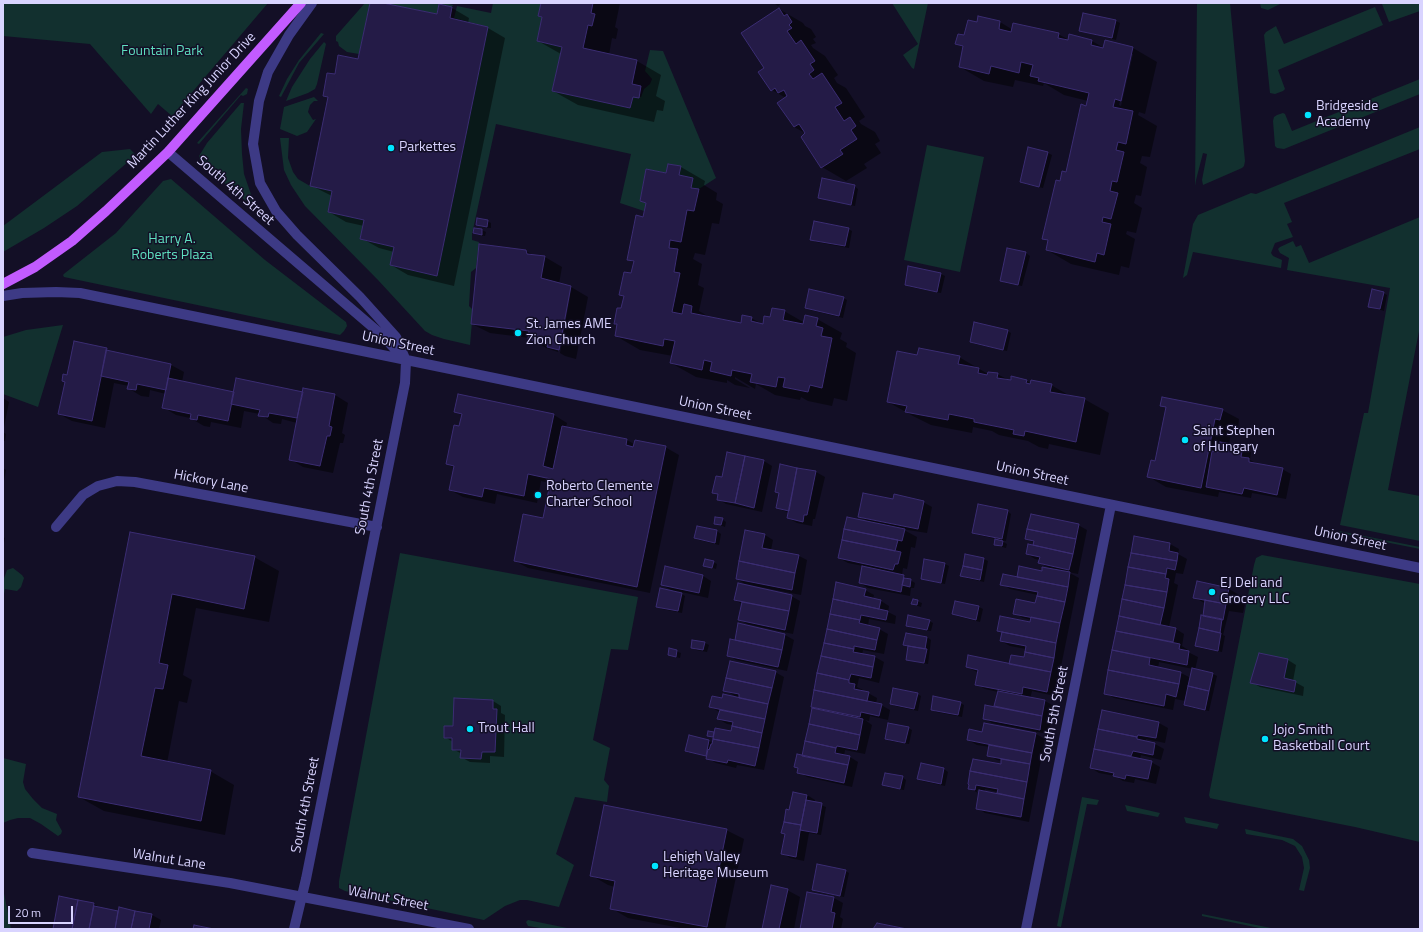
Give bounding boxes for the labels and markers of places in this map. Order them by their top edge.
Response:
place label: Bridgeside Academy [1316,99,1378,132]
marker: Bridgeside Academy [1303,110,1313,120]
place label: Parkettes [399,140,456,156]
marker: Parkettes [386,143,396,153]
place label: St. James AME Zion Church [526,317,612,350]
marker: St. James AME Zion Church [513,328,523,338]
place label: Saint Stephen of Hungary [1193,424,1275,456]
marker: Saint Stephen of Hungary [1180,435,1190,445]
place label: Roberto Clemente Charter School [546,479,653,512]
marker: Roberto Clemente Charter School [533,490,543,500]
place label: EJ Deli and Grocery LLC [1220,576,1289,608]
marker: EJ Deli and Grocery LLC [1207,587,1217,597]
place label: Trout Hall [478,721,535,737]
place label: Jojo Smith Basketball Court [1273,723,1370,756]
marker: Trout Hall [465,724,475,734]
marker: Jojo Smith Basketball Court [1260,734,1270,744]
place label: Lehigh Valley Heritage Museum [663,850,769,882]
marker: Lehigh Valley Heritage Museum [650,861,660,871]

